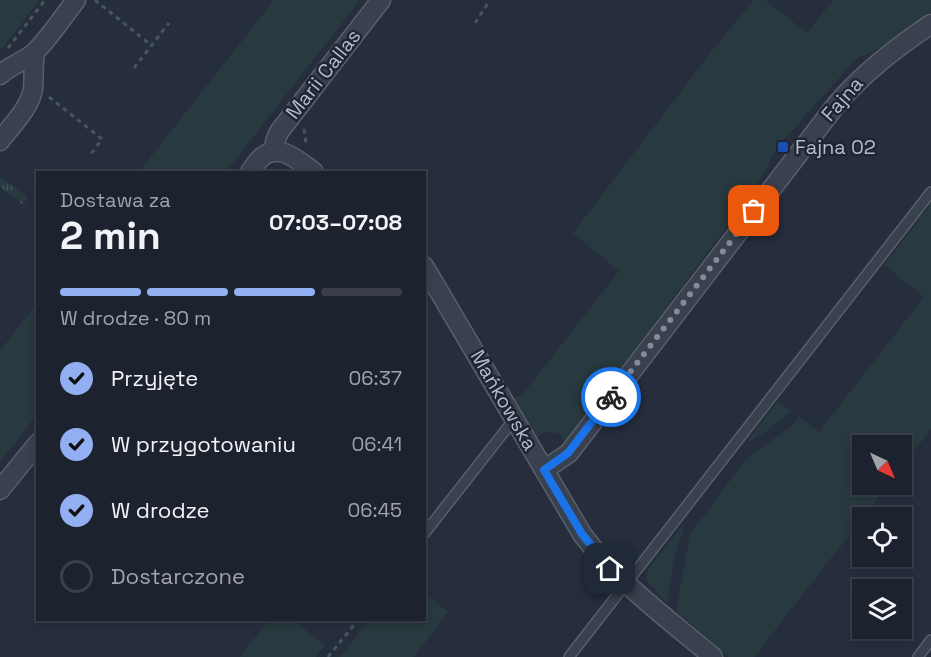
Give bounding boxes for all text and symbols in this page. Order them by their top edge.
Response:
street label: Marii Callas [280,24,366,124]
street label: Fajna [816,71,868,127]
place label: Fajna 02 [795,134,876,160]
marker: Fajna 02 [776,140,790,154]
pin [728,185,779,236]
text: Dostawa za [60,187,171,213]
icon: bag [737,194,770,227]
text: 07:03–07:08 [269,208,402,236]
text: 2 min [60,211,161,260]
text: W drodze · 80 m [60,305,211,331]
street label: Mańkowska [465,345,543,455]
icon: check [60,362,93,395]
text: Przyjęte [111,364,198,392]
text: 06:37 [349,365,402,391]
courier [581,367,641,427]
icon: bike [595,381,628,414]
icon: check [60,428,93,461]
text: W przygotowaniu [111,430,296,458]
text: 06:41 [352,431,402,457]
north arrow [852,435,912,495]
map controls [852,435,912,639]
icon: check [60,494,93,527]
text: W drodze [111,496,210,524]
text: 06:45 [347,497,402,523]
button: locate [852,507,912,567]
pin [584,543,635,594]
icon: home [593,552,626,585]
text: Dostarczone [111,562,245,590]
button: layers [852,579,912,639]

